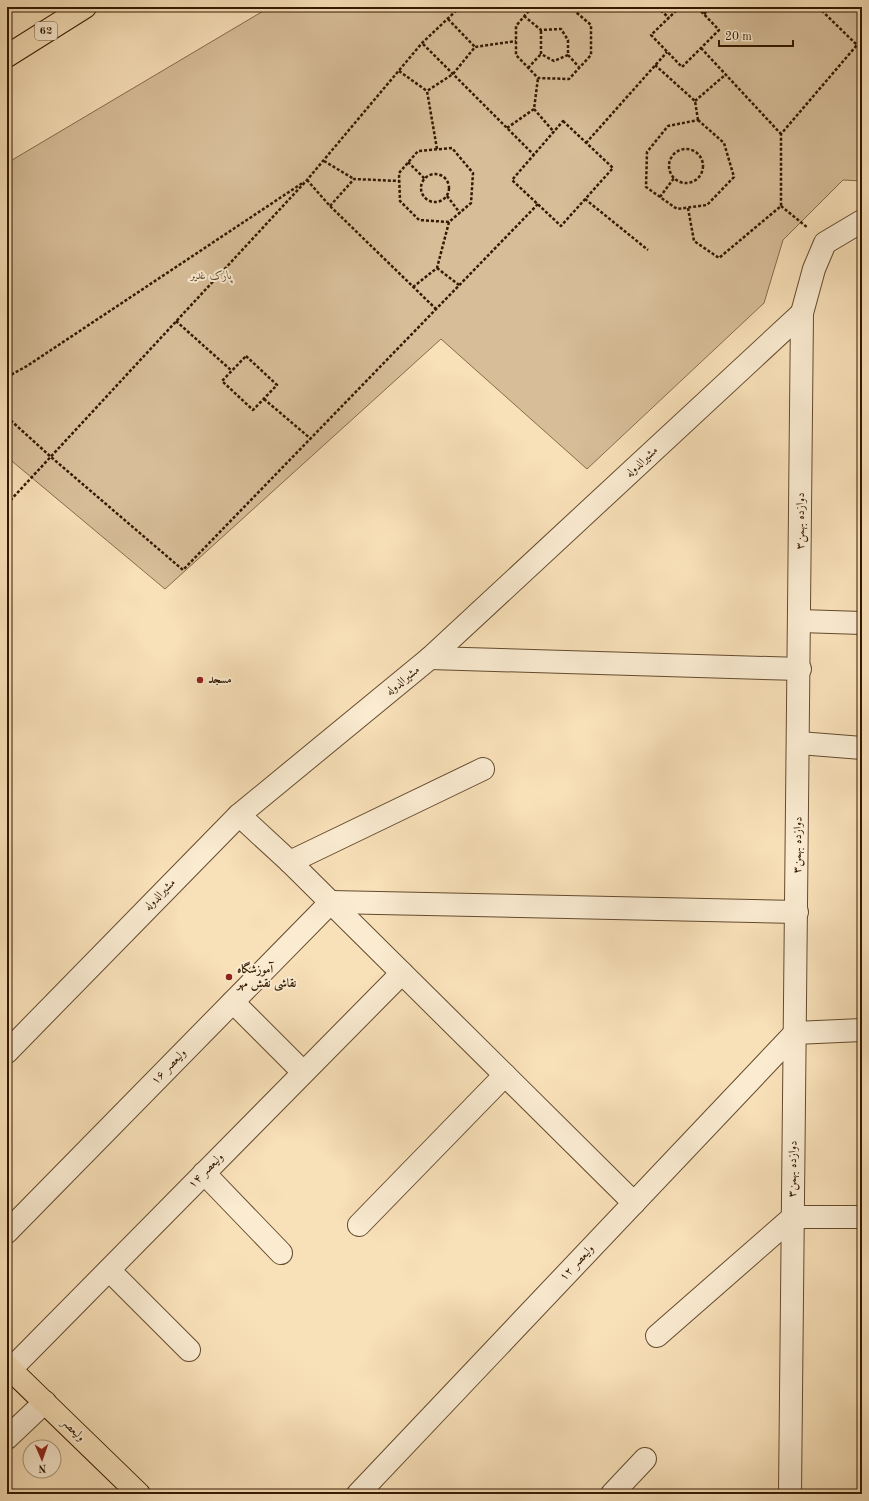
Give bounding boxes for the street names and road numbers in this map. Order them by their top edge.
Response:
road number: 62 [35,22,57,40]
street label: مشیرالدوله [623,444,661,481]
street label: دوازده بهمن۳ [795,492,809,550]
street label: مشیرالدوله [384,664,423,699]
street label: دوازده بهمن۳ [792,816,806,874]
street label: مشیرالدوله [142,877,179,914]
street label: ولیعصر ۱۶ [149,1047,190,1088]
street label: دوازده بهمن۳ [787,1140,801,1198]
street label: ولیعصر ۱۴ [186,1151,227,1192]
street label: ولیعصر ۱۲ [557,1243,597,1284]
street label: ولیعصر [57,1415,87,1445]

